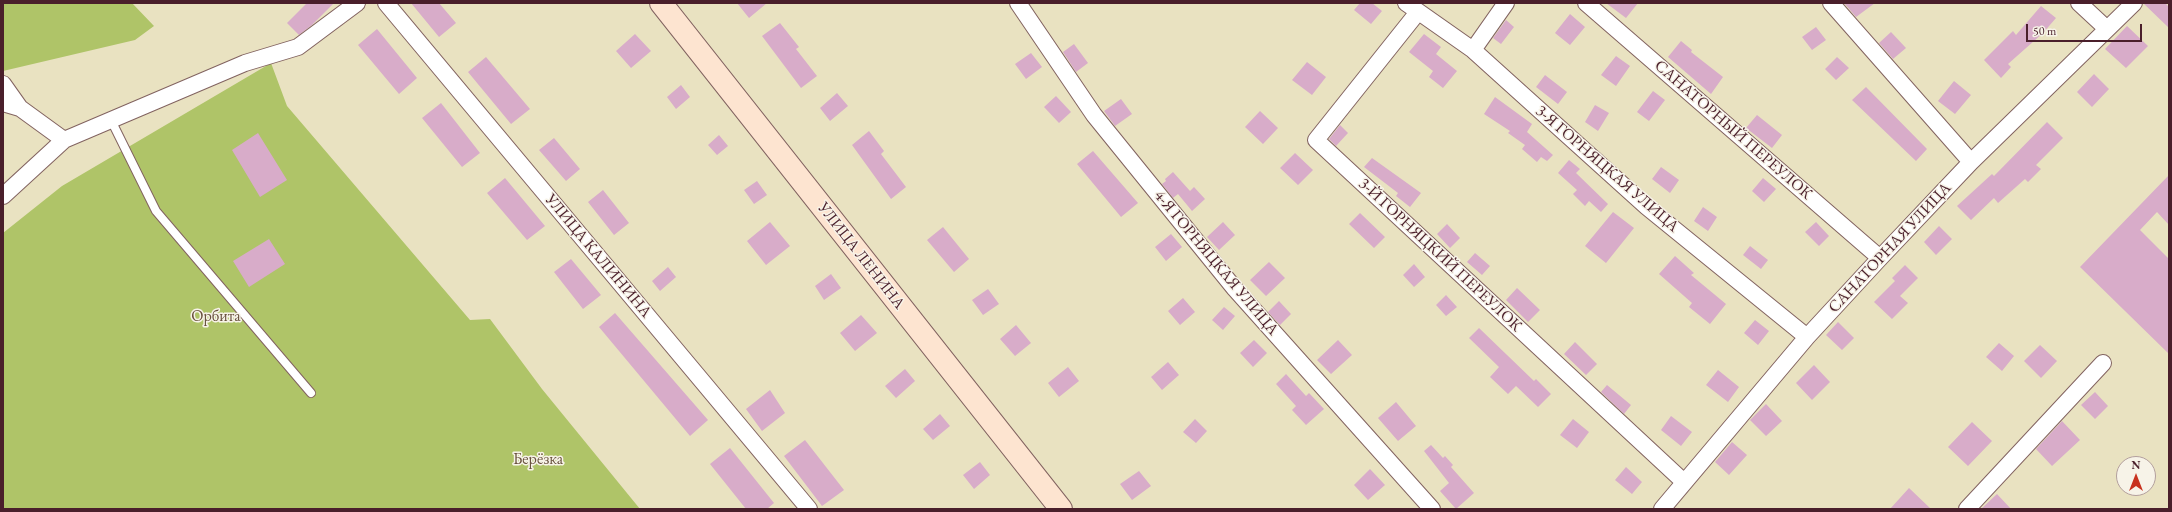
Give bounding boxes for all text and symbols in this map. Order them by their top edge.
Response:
scale bar [2028,16,2144,42]
text: 50 m [2033,23,2056,39]
street label: САНАТОРНЫЙ ПЕРЕУЛОК [1650,56,1816,204]
street label: 3-Я ГОРНЯЦКАЯ УЛИЦА [1531,102,1683,236]
street label: 3-Й ГОРНЯЦКИЙ ПЕРЕУЛОК [1354,174,1526,336]
street label: САНАТОРНАЯ УЛИЦА [1825,179,1955,317]
street label: 4-Я ГОРНЯЦКАЯ УЛИЦА [1150,187,1282,339]
street label: УЛИЦА КАЛИНИНА [541,190,655,322]
street label: УЛИЦА ЛЕНИНА [813,199,909,313]
park label: Орбита [191,307,241,327]
park label: Берёзка [513,450,563,470]
north arrow [2116,456,2156,496]
text: N [2132,458,2140,472]

